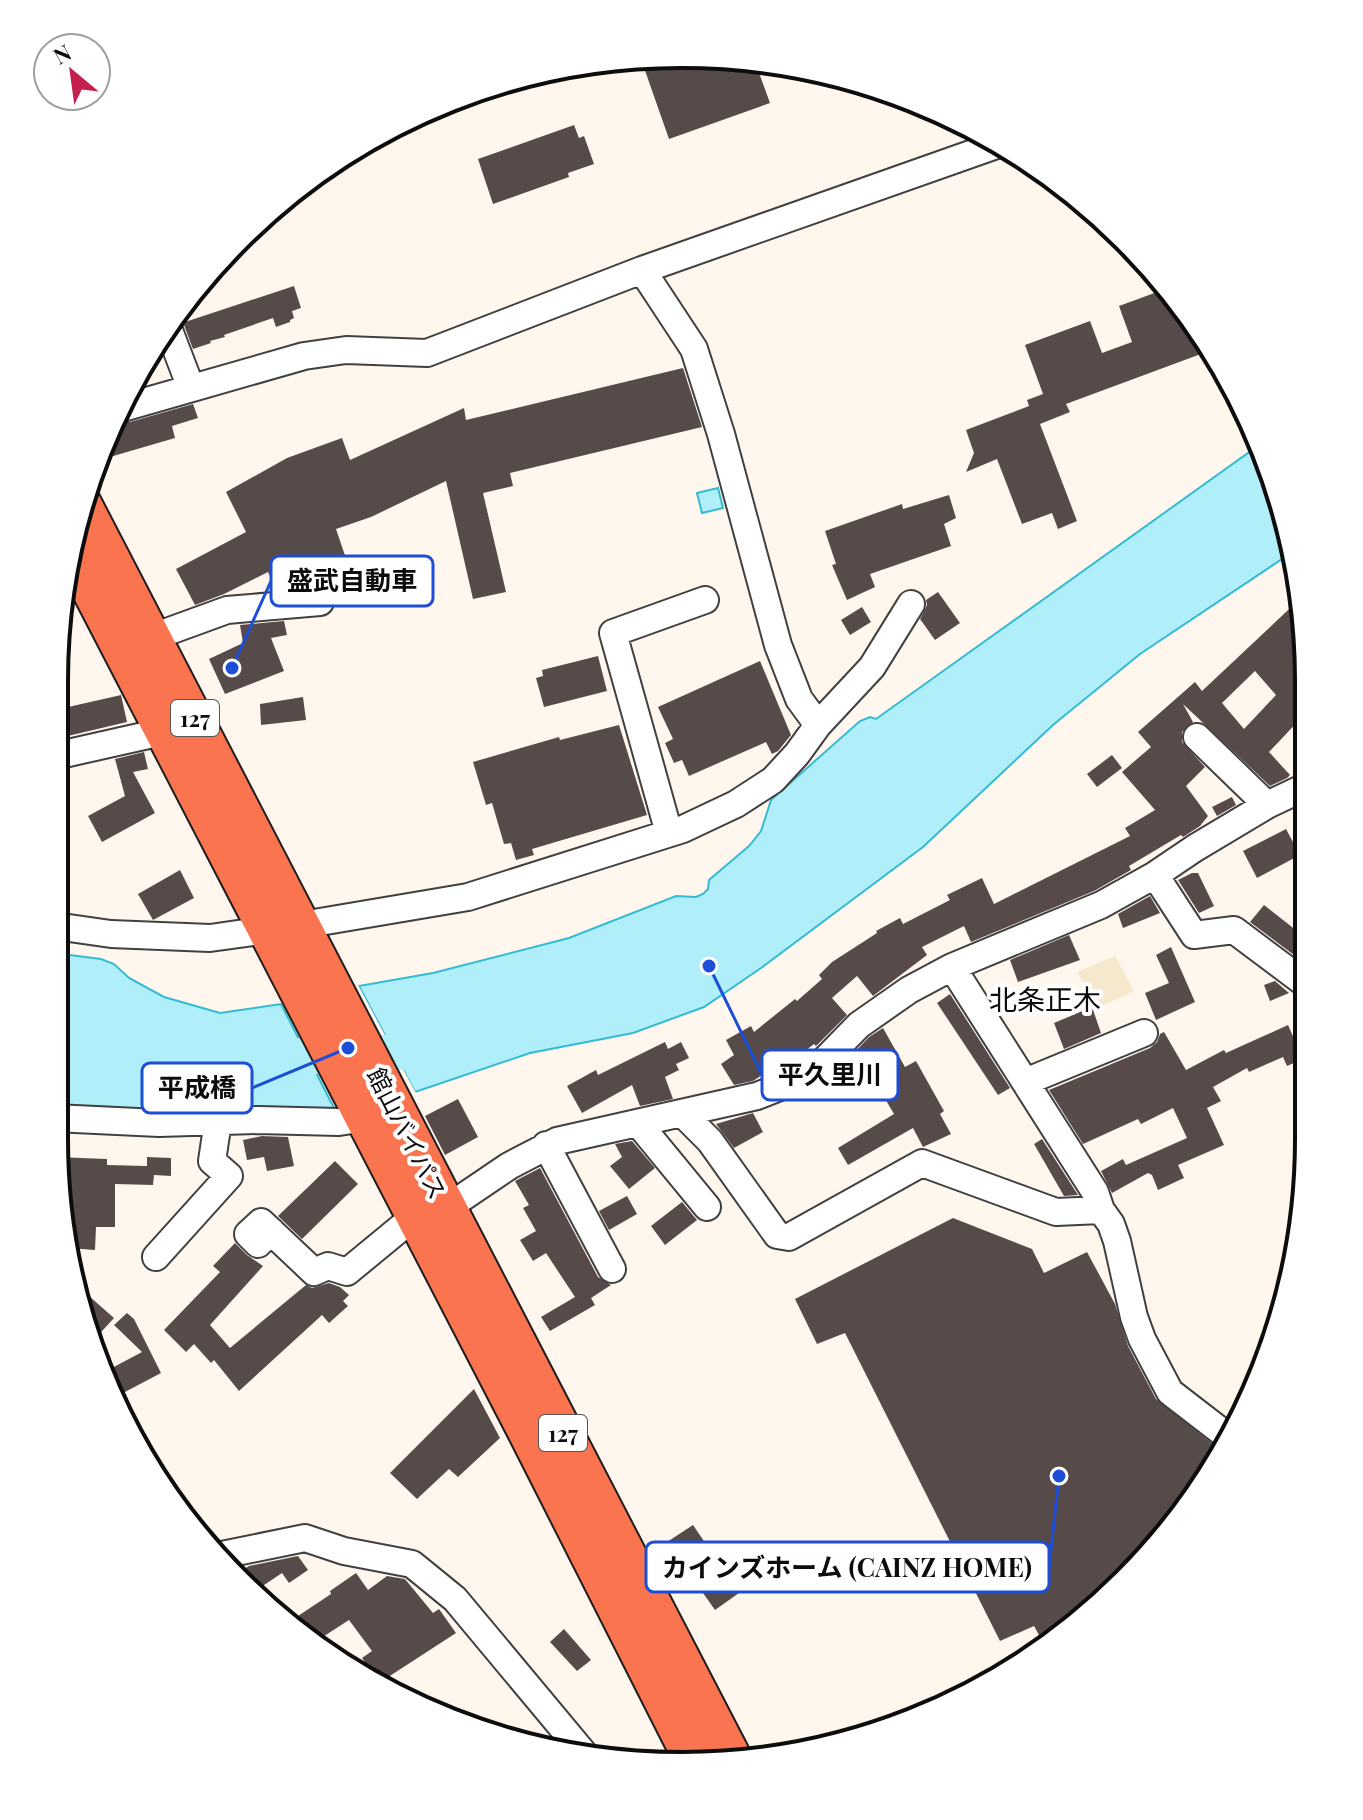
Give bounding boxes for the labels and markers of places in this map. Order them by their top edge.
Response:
callout: 盛武自動車 [271,556,433,606]
callout: 平久里川 [762,1050,898,1100]
callout: 平成橋 [142,1063,252,1113]
callout: カインズホーム (CAINZ HOME) [646,1542,1049,1592]

